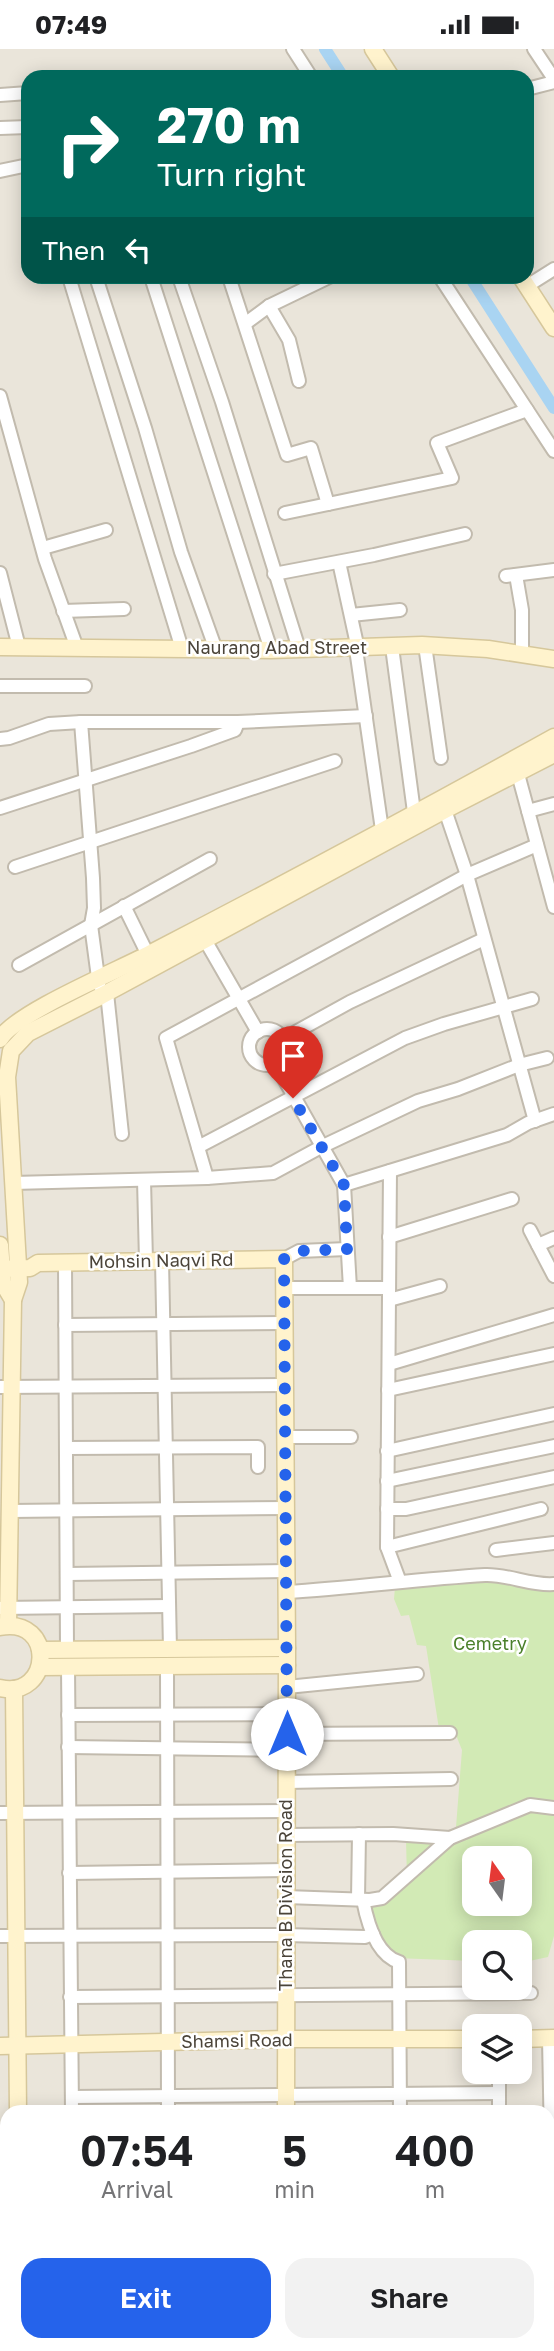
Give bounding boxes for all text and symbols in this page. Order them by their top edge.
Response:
text: 07:49 [35,9,107,40]
text: 270 m [157,95,301,154]
icon: right [42,98,133,189]
text: Turn right [157,155,306,193]
icon: left [119,231,157,269]
text: Then [42,235,105,266]
street label: Naurang Abad Street [187,636,367,658]
pin [263,1026,323,1098]
icon: arrive [274,1037,312,1075]
street label: Mohsin Naqvi Rd [88,1248,234,1272]
park label: Cemetry [453,1632,527,1654]
position arrow [250,1697,324,1771]
street label: Thana B Division Road [274,1799,296,1991]
north arrow [462,1846,532,1916]
map controls [462,1846,532,2084]
button: search [462,1930,532,2000]
button: layers [462,2014,532,2084]
street label: Shamsi Road [181,2028,293,2052]
text: 07:54 [80,2125,194,2175]
text: 5 [282,2125,307,2175]
text: 400 [395,2125,475,2175]
text: Arrival [101,2175,173,2203]
text: min [274,2175,315,2203]
text: m [425,2175,445,2203]
button: Exit [21,2258,271,2338]
button: Share [285,2258,534,2338]

